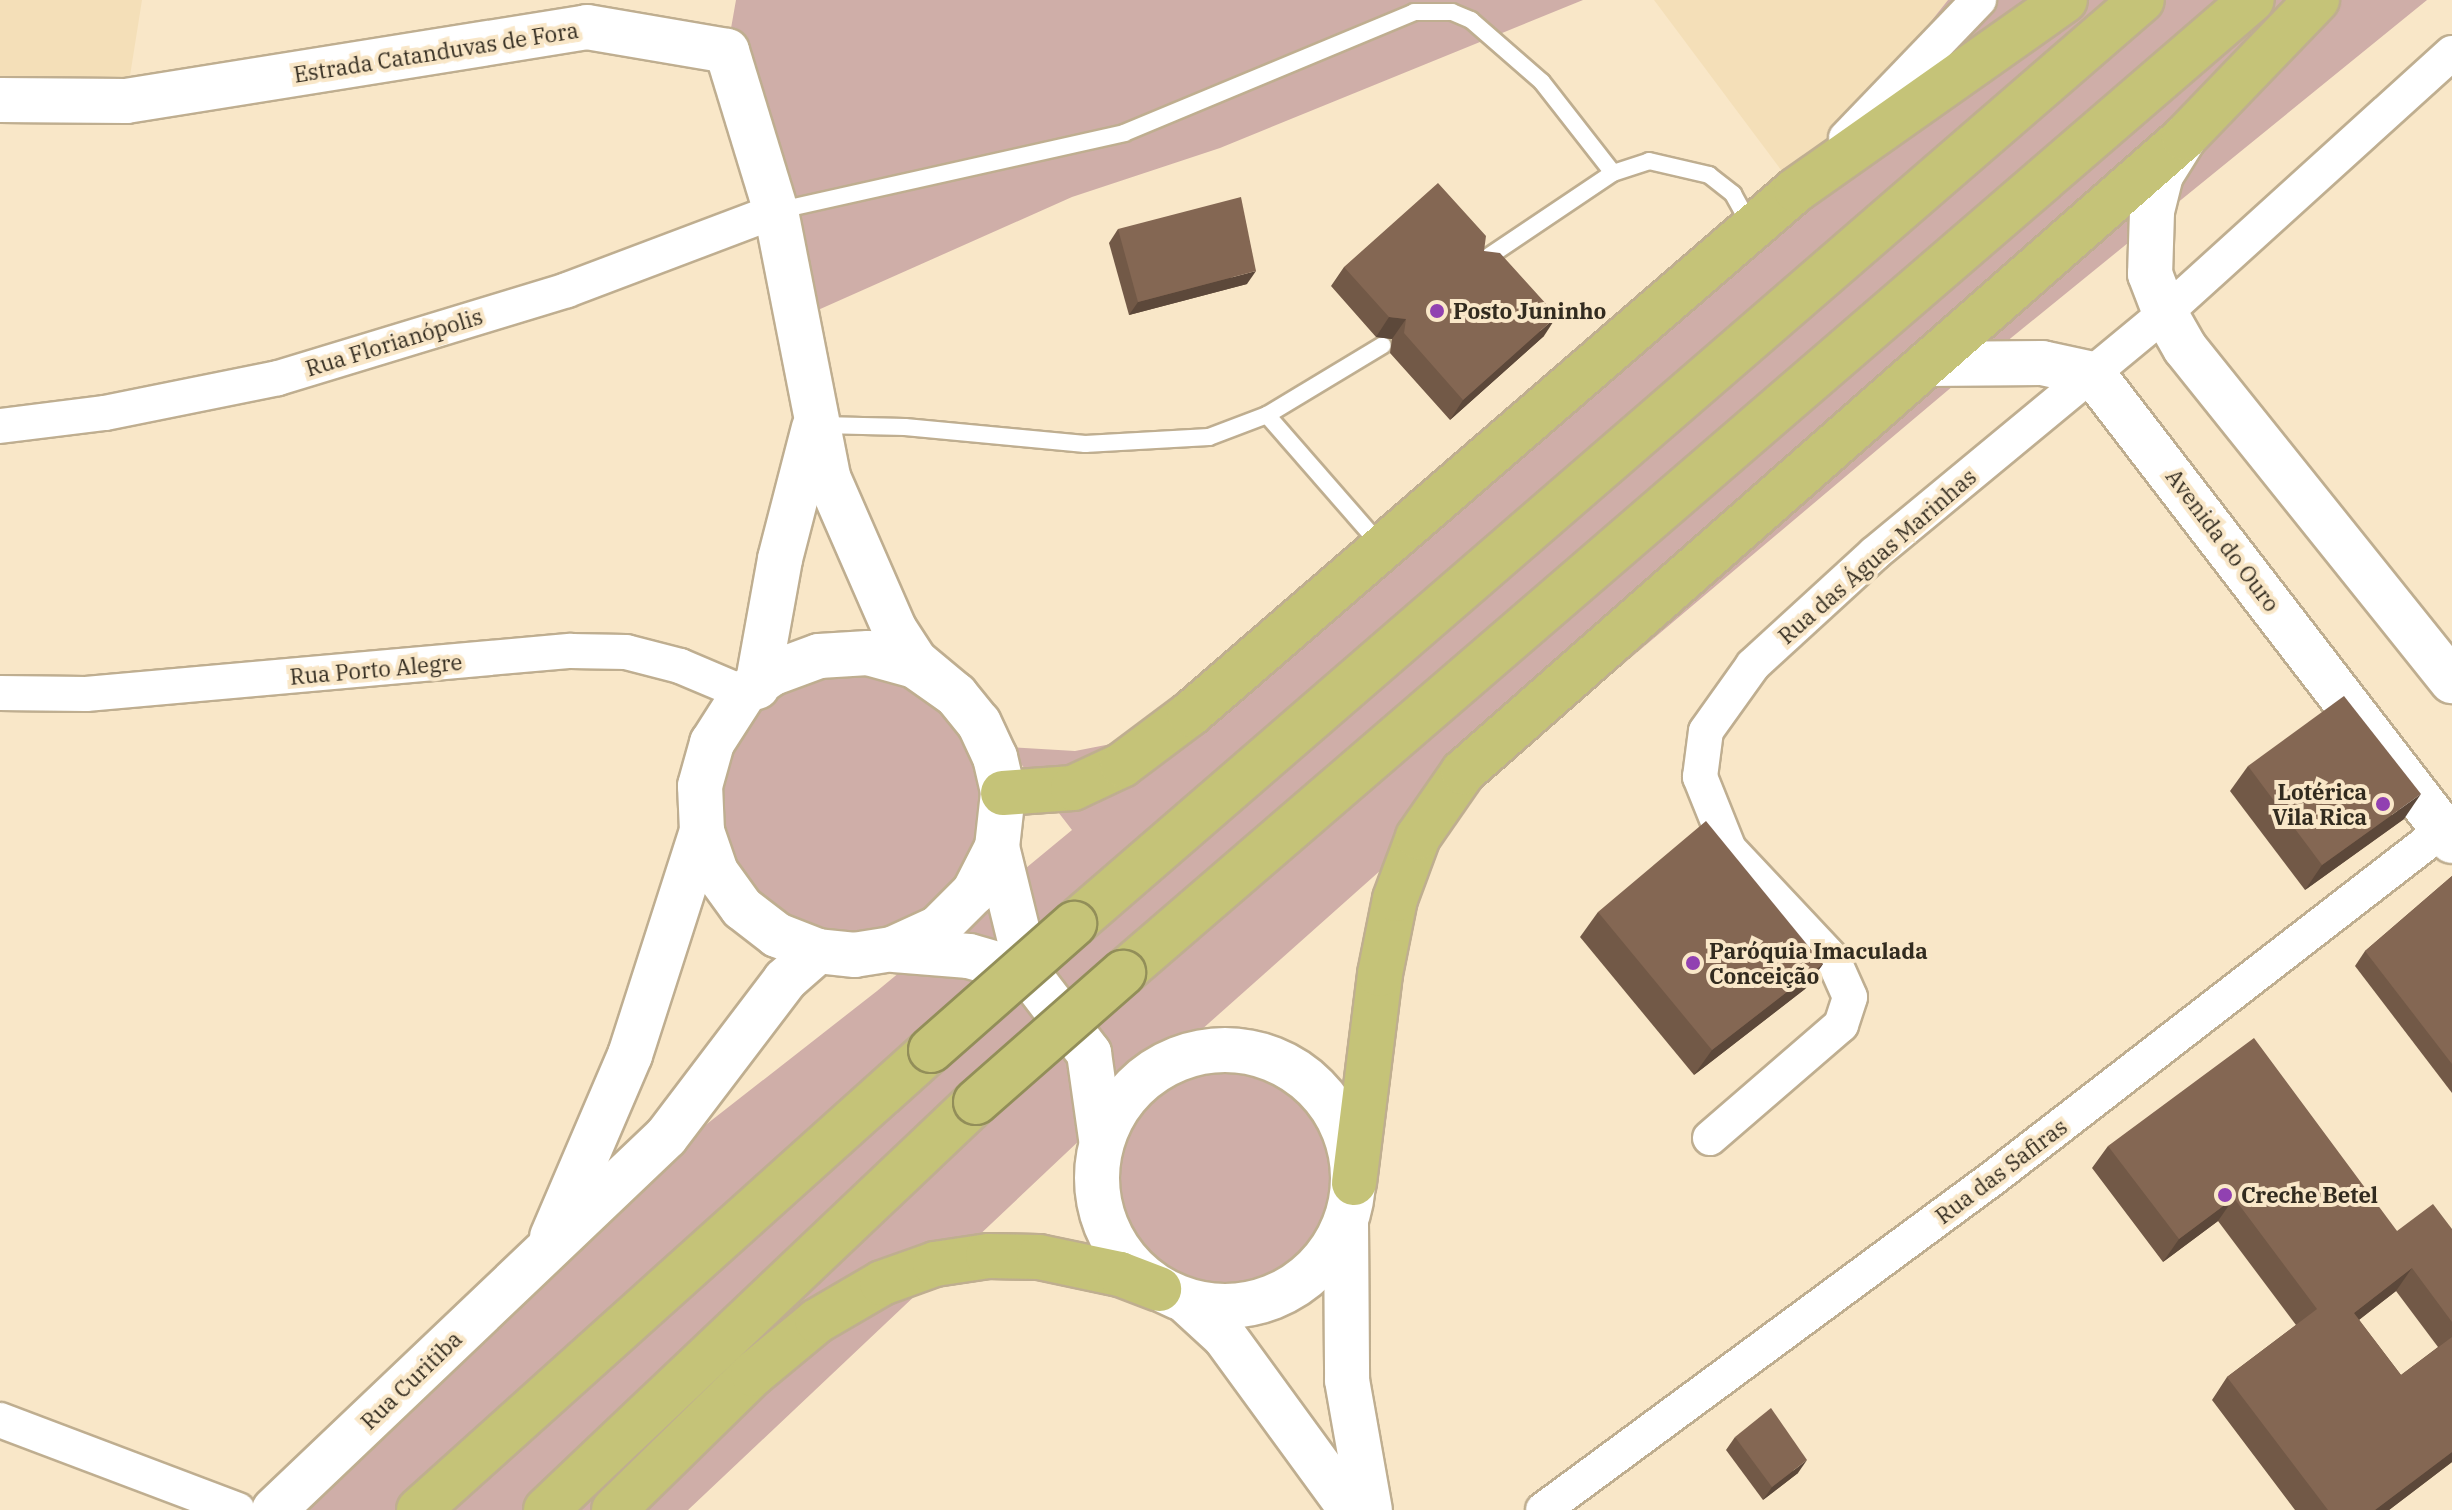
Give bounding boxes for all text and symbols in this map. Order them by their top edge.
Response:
street label: Estrada Catanduvas de Fora [292,16,580,88]
place label: Posto Juninho [1453,298,1606,324]
marker: Posto Juninho [1428,302,1446,320]
street label: Rua Florianópolis [302,303,486,381]
street label: Rua das Águas Marinhas [1773,463,1981,649]
street label: Avenida do Ouro [2161,463,2285,617]
street label: Rua Porto Alegre [289,648,463,690]
place label: Lotérica Vila Rica [2272,778,2367,830]
marker: Lotérica Vila Rica [2374,795,2392,813]
place label: Paróquia Imaculada Conceição [1709,937,1928,988]
marker: Paróquia Imaculada Conceição [1684,954,1702,972]
street label: Rua das Safiras [1930,1113,2072,1229]
place label: Creche Betel [2241,1182,2378,1208]
marker: Creche Betel [2216,1186,2234,1204]
street label: Rua Curitiba [355,1325,467,1435]

